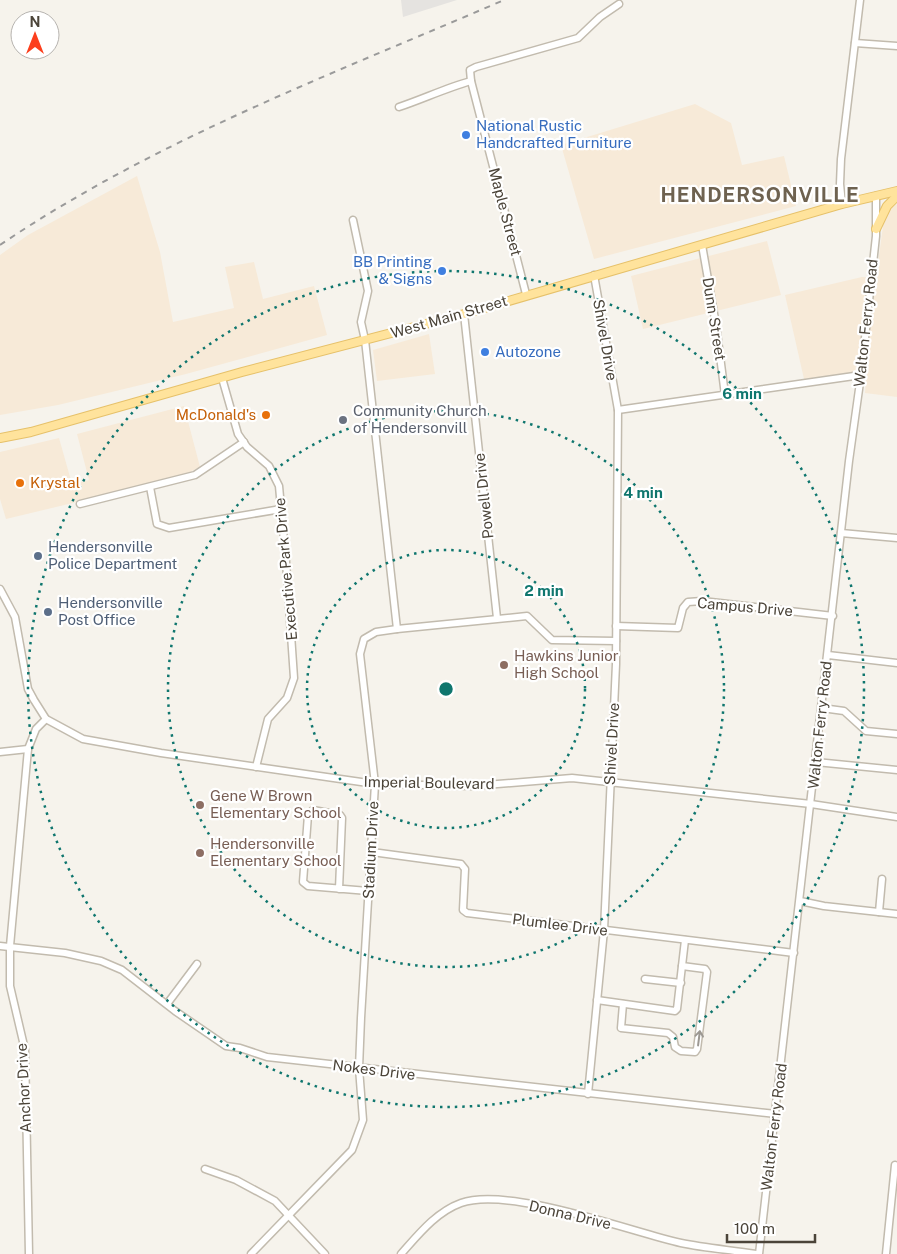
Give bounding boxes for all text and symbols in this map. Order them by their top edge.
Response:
north arrow [10,10,60,60]
text: N [30,14,40,30]
place label: National Rustic Handcrafted Furniture [476,117,632,151]
marker: National Rustic Handcrafted Furniture [460,129,472,141]
street label: Maple Street [486,166,525,258]
district label: HENDERSONVILLE [660,183,860,207]
place label: BB Printing & Signs [353,253,432,287]
street label: Walton Ferry Road [850,258,881,388]
marker: BB Printing & Signs [436,265,448,277]
street label: Dunn Street [700,276,729,362]
street label: West Main Street [389,292,509,341]
street label: Shivel Drive [590,298,621,382]
place label: Autozone [495,343,561,360]
marker: Autozone [479,346,491,358]
text: 6 min [722,385,762,402]
place label: Community Church of Hendersonvill [353,402,487,436]
place label: McDonald's [176,406,256,423]
marker: McDonald's [260,409,272,421]
marker: Community Church of Hendersonvill [337,414,349,426]
street label: Powell Drive [471,452,496,540]
place label: Krystal [30,474,80,491]
marker: Krystal [14,477,26,489]
text: 4 min [623,484,663,501]
street label: Executive Park Drive [271,497,300,641]
place label: Hendersonville Police Department [48,538,178,572]
marker: Hendersonville Police Department [32,550,44,562]
text: 2 min [524,582,564,599]
place label: Hendersonville Post Office [58,594,163,628]
street label: Campus Drive [696,594,794,619]
marker: Hendersonville Post Office [42,606,54,618]
place label: Hawkins Junior High School [514,647,619,681]
marker: Hawkins Junior High School [498,659,510,671]
street label: Walton Ferry Road [804,660,835,790]
centre of rings [437,680,455,698]
street label: Shivel Drive [601,702,622,786]
street label: Imperial Boulevard [363,773,495,792]
place label: Gene W Brown Elementary School [210,787,342,821]
marker: Gene W Brown Elementary School [194,799,206,811]
street label: Stadium Drive [359,801,382,899]
place label: Hendersonville Elementary School [210,835,342,869]
marker: Hendersonville Elementary School [194,847,206,859]
street label: Plumlee Drive [511,910,609,939]
one-way arrow [694,1030,704,1046]
street label: Anchor Drive [13,1043,34,1133]
street label: Nokes Drive [332,1056,416,1083]
street label: Walton Ferry Road [757,1062,790,1192]
street label: Donna Drive [527,1197,613,1232]
scale bar [727,1212,814,1244]
text: 100 m [734,1220,775,1237]

